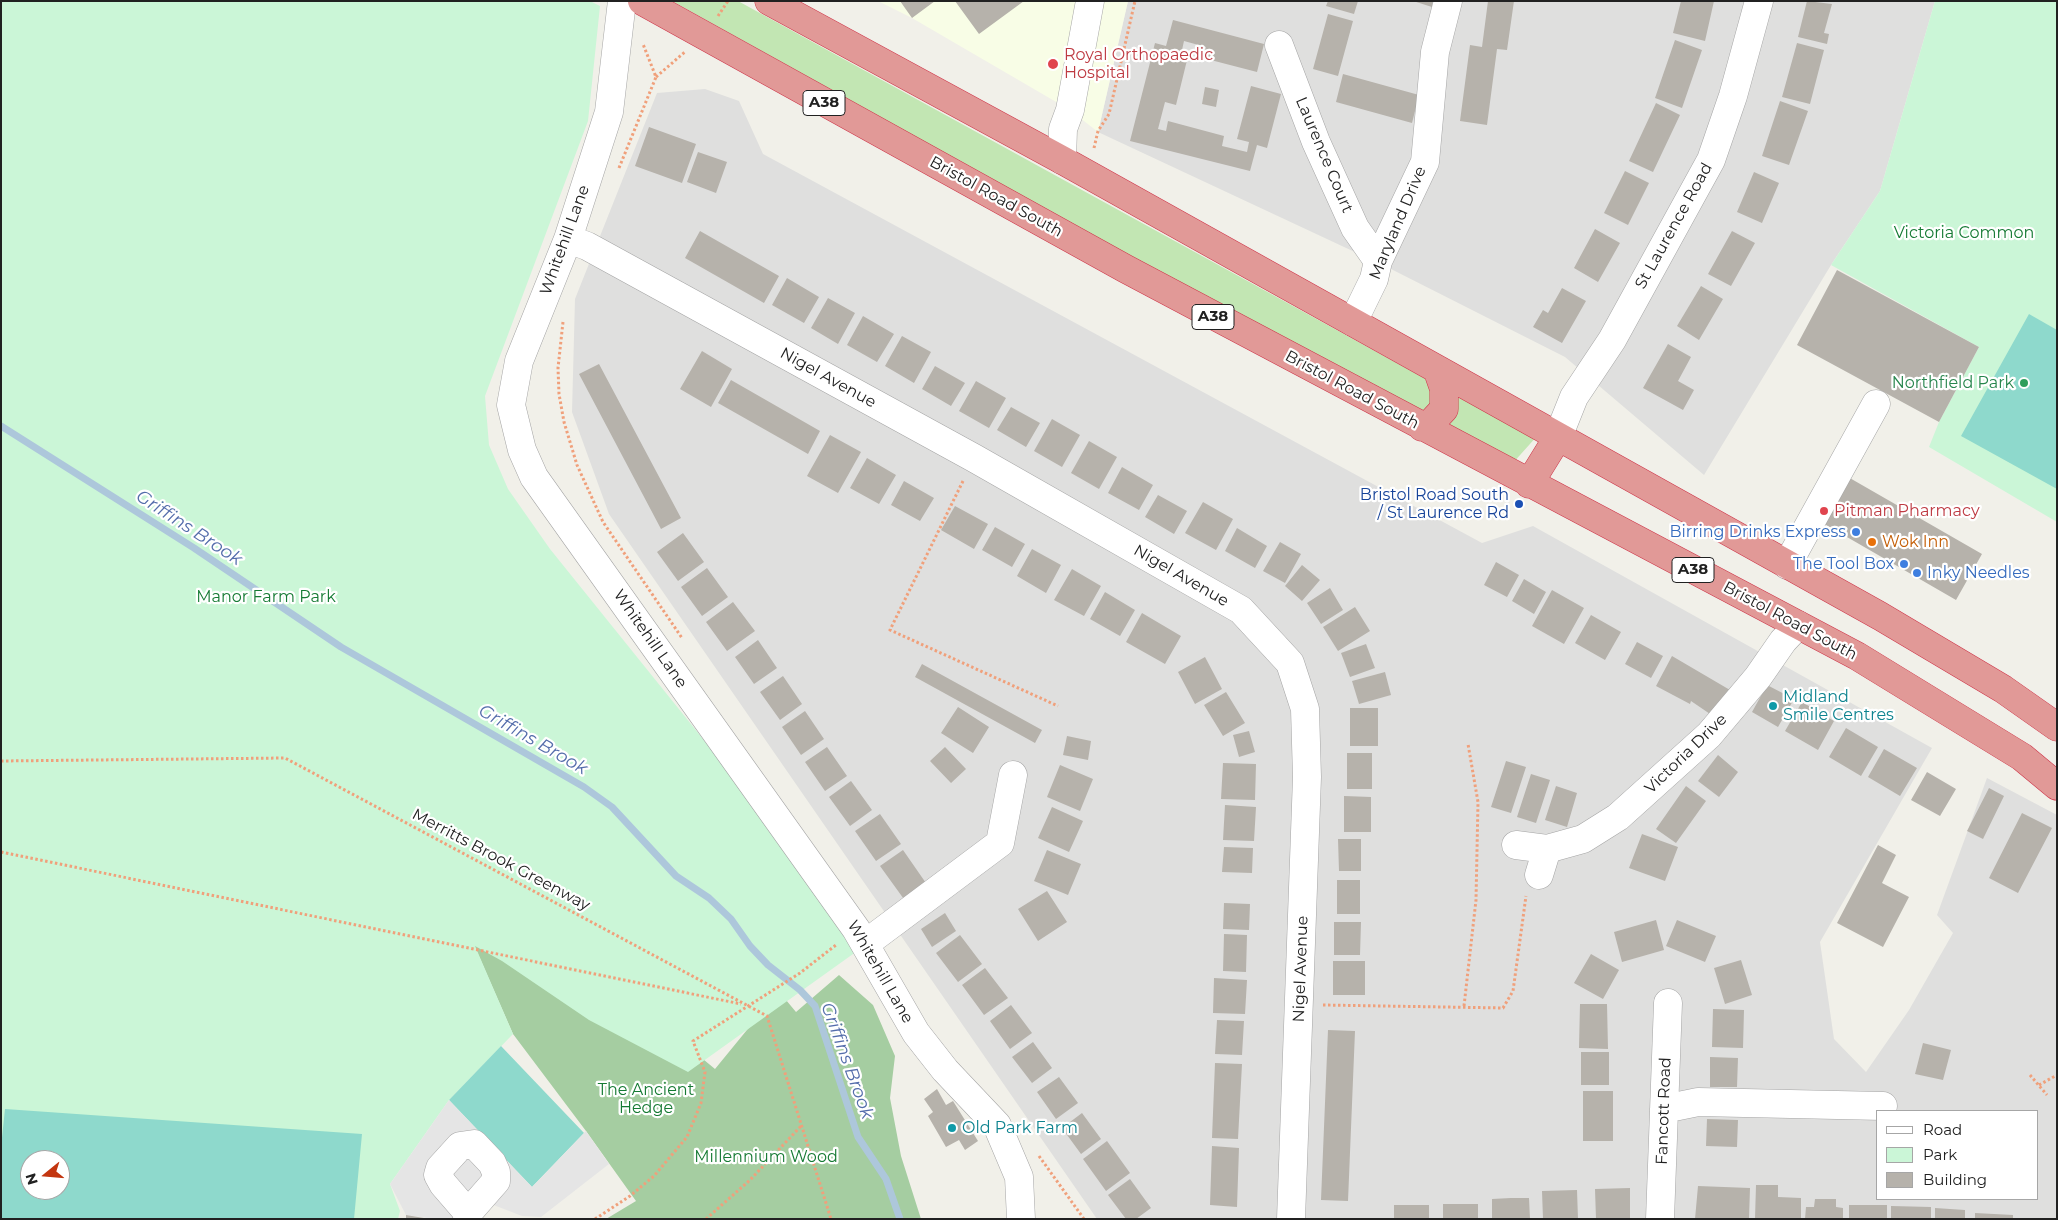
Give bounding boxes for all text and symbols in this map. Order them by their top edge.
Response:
place label: Royal Orthopaedic Hospital [1064,45,1213,83]
marker: Royal Orthopaedic Hospital [1046,57,1060,71]
road number: A38 [803,90,845,116]
street label: Laurence Court [1291,94,1357,216]
street label: Bristol Road South [926,152,1066,242]
street label: St Laurence Road [1631,160,1717,292]
street label: Maryland Drive [1365,163,1431,283]
street label: Whitehill Lane [536,182,594,298]
park label: Victoria Common [1894,223,2034,243]
road number: A38 [1192,304,1234,330]
street label: Nigel Avenue [777,344,879,412]
street label: Bristol Road South [1282,347,1422,433]
place label: Northfield Park [1892,373,2014,393]
marker: Northfield Park [2018,377,2030,389]
place label: Bristol Road South / St Laurence Rd [1360,485,1509,523]
water label: Griffins Brook [132,486,246,570]
marker: Bristol Road South / St Laurence Rd [1513,498,1525,510]
place label: Pitman Pharmacy [1834,501,1980,521]
marker: Pitman Pharmacy [1818,505,1830,517]
place label: Birring Drinks Express [1669,522,1846,542]
marker: Birring Drinks Express [1850,526,1862,538]
place label: Wok Inn [1882,532,1949,552]
marker: Wok Inn [1866,536,1878,548]
street label: Nigel Avenue [1130,541,1232,611]
place label: The Tool Box [1793,554,1894,574]
road number: A38 [1672,558,1714,582]
marker: The Tool Box [1898,558,1910,570]
place label: Inky Needles [1927,563,2030,583]
marker: Inky Needles [1911,567,1923,579]
street label: Bristol Road South [1720,578,1860,664]
street label: Whitehill Lane [609,586,691,692]
park label: Manor Farm Park [196,587,336,607]
place label: Midland Smile Centres [1783,687,1894,725]
water label: Griffins Brook [475,700,591,780]
marker: Midland Smile Centres [1767,700,1779,712]
street label: Victoria Drive [1641,710,1731,798]
street label: Merritts Brook Greenway [409,805,593,915]
street label: Nigel Avenue [1290,915,1312,1023]
street label: Whitehill Lane [843,917,917,1027]
water label: Griffins Brook [816,1000,878,1122]
street label: Fancott Road [1653,1057,1675,1165]
park label: The Ancient Hedge [598,1080,694,1118]
legend [1876,1110,2038,1200]
place label: Old Park Farm [962,1118,1078,1138]
text: Road [1923,1120,1962,1139]
marker: Old Park Farm [946,1122,958,1134]
text: Park [1923,1145,1957,1164]
park label: Millennium Wood [694,1147,838,1167]
north arrow [20,1150,70,1200]
text: Building [1923,1170,1987,1189]
text: N [21,1171,42,1187]

